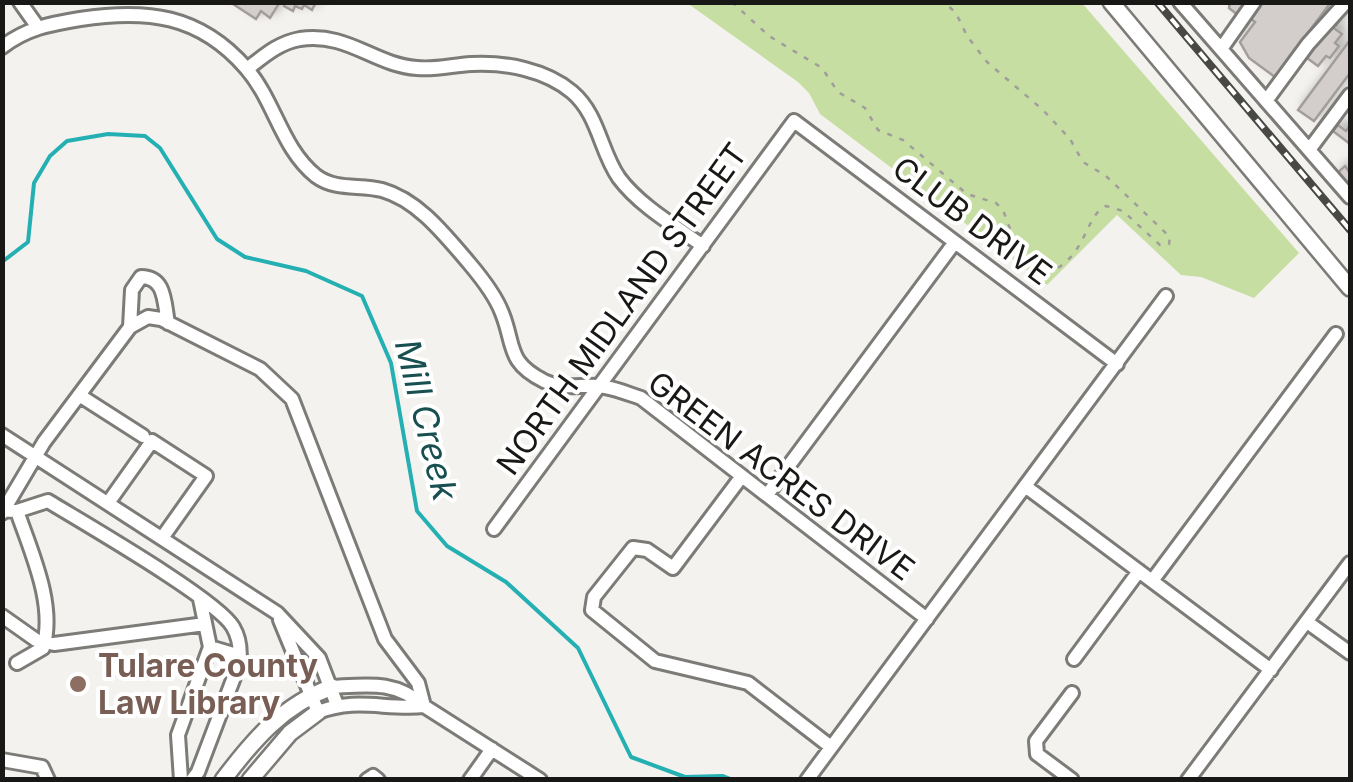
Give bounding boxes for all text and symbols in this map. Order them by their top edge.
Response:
street label: NORTH MIDLAND STREET [488,135,755,482]
street label: CLUB DRIVE [885,148,1059,293]
water label: Mill Creek [387,335,467,505]
street label: GREEN ACRES DRIVE [640,363,922,588]
place label: Tulare County Law Library [98,646,318,722]
marker: Tulare County Law Library [67,673,89,695]

